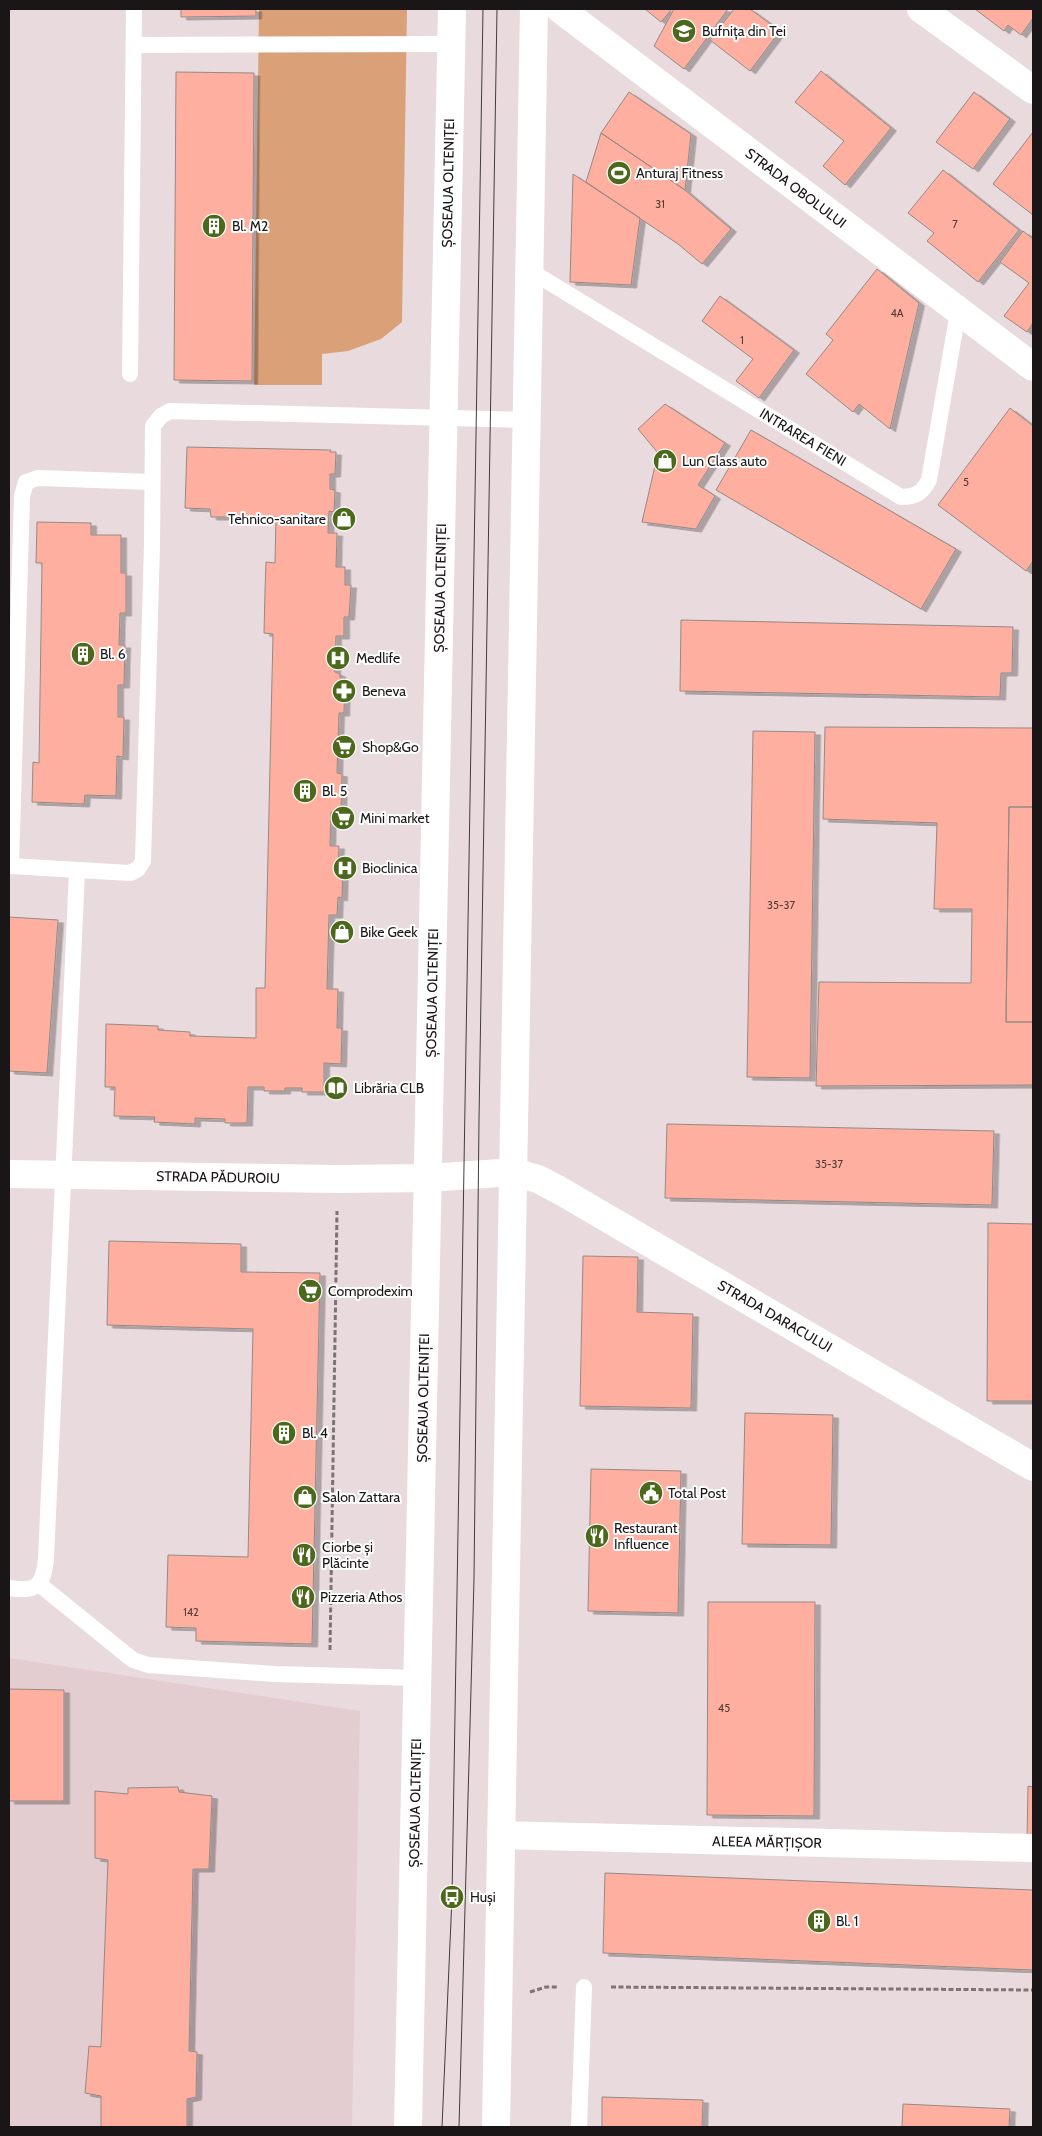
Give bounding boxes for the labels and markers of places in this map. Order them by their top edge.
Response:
school or university icon: Bufnița din Tei [671,18,697,44]
place label: Bufnița din Tei [702,22,786,40]
sports icon: Anturaj Fitness [606,160,632,186]
place label: Anturaj Fitness [636,164,723,182]
building icon: Bl. M2 [201,213,227,239]
place label: Bl. M2 [232,217,268,235]
shop icon: Lun Class auto [652,448,678,474]
place label: Lun Class auto [682,452,767,470]
shop icon: Tehnico-sanitare [331,506,357,532]
place label: Tehnico-sanitare [228,510,326,528]
building icon: Bl. 6 [70,641,96,667]
place label: Bl. 6 [100,645,126,663]
hospital icon: Medlife [325,645,351,671]
place label: Medlife [356,649,400,667]
pharmacy icon: Beneva [331,678,357,704]
place label: Beneva [362,682,406,700]
supermarket icon: Shop&Go [331,734,357,760]
place label: Shop&Go [362,738,419,756]
building icon: Bl. 5 [292,778,318,804]
place label: Bl. 5 [322,782,347,800]
supermarket icon: Mini market [330,805,356,831]
place label: Mini market [360,809,430,827]
hospital icon: Bioclinica [332,855,358,881]
place label: Bioclinica [362,859,418,877]
shop icon: Bike Geek [329,919,355,945]
place label: Bike Geek [360,923,418,941]
library icon: Librăria CLB [323,1075,349,1101]
place label: Librăria CLB [354,1079,424,1097]
supermarket icon: Comprodexim [297,1278,323,1304]
place label: Comprodexim [328,1282,413,1300]
building icon: Bl. 4 [271,1420,297,1446]
place label: Bl. 4 [302,1424,328,1442]
public building icon: Total Post [638,1480,664,1506]
shop icon: Salon Zattara [292,1484,318,1510]
place label: Total Post [668,1484,726,1502]
place label: Salon Zattara [322,1488,400,1506]
place label: Restaurant Influence [614,1519,678,1553]
restaurant icon: Restaurant Influence [584,1523,610,1549]
place label: Ciorbe și Plăcinte [322,1538,373,1572]
restaurant icon: Ciorbe și Plăcinte [291,1542,317,1568]
restaurant icon: Pizzeria Athos [290,1584,316,1610]
place label: Pizzeria Athos [320,1588,403,1606]
bus stop icon: Huși [439,1884,465,1910]
place label: Huși [470,1888,496,1906]
building icon: Bl. 1 [806,1908,832,1934]
place label: Bl. 1 [836,1912,858,1930]

